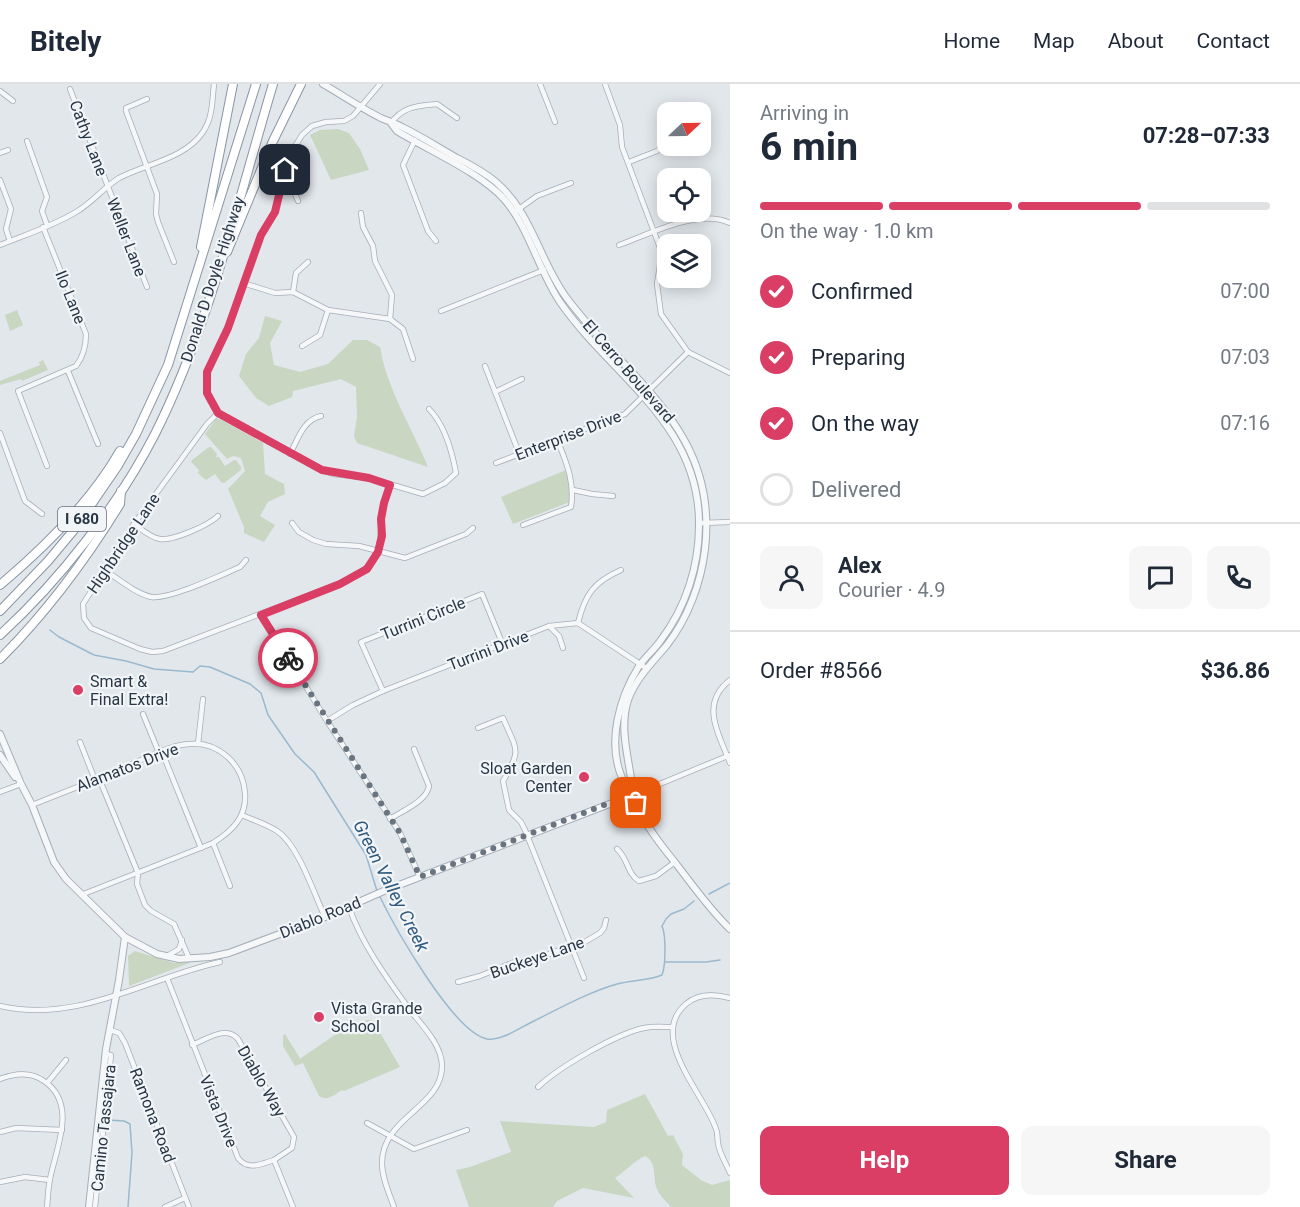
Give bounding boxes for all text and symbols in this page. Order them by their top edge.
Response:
text: Bitely [30,25,101,58]
text: Home [944,29,1000,53]
text: Map [1033,29,1075,53]
text: About [1108,29,1164,53]
text: Contact [1197,29,1270,53]
street label: Cathy Lane [65,98,112,179]
text: Arriving in [760,101,849,125]
north arrow [657,102,711,156]
map controls [657,102,711,288]
text: 07:28–07:33 [1143,123,1270,148]
text: 6 min [760,124,858,170]
pin [259,144,310,195]
icon: home [268,153,301,186]
button: locate [657,168,711,222]
street label: Donald D Doyle Highway [177,193,248,364]
street label: Weller Lane [103,195,150,279]
text: On the way · 1.0 km [760,219,934,243]
button: layers [657,234,711,288]
street label: Ilo Lane [51,268,90,327]
icon: check [760,275,793,308]
text: Confirmed [811,279,913,304]
text: 07:00 [1220,279,1270,303]
street label: El Cerro Boulevard [579,316,679,427]
icon: check [760,341,793,374]
text: Preparing [811,345,905,370]
text: 07:03 [1220,345,1270,369]
street label: Enterprise Drive [512,407,624,464]
icon: check [760,407,793,440]
text: On the way [811,411,919,436]
text: 07:16 [1220,411,1270,435]
text: Delivered [811,477,901,502]
street label: Highbridge Lane [83,490,164,597]
road number: I 680 [58,507,106,531]
button: person [760,546,823,609]
button: chat [1129,546,1192,609]
button: phone [1207,546,1270,609]
text: Alex [838,553,882,578]
text: Courier · 4.9 [838,578,945,602]
street label: Turrini Circle [378,593,468,644]
street label: Turrini Drive [445,626,531,675]
courier [258,628,318,688]
icon: bike [272,642,305,675]
text: Order #8566 [760,658,882,683]
text: $36.86 [1201,658,1270,683]
place label: Smart & Final Extra! [90,672,168,709]
marker: Smart & Final Extra! [71,683,85,697]
street label: Alamatos Drive [73,739,181,796]
place label: Sloat Garden Center [480,759,573,796]
marker: Sloat Garden Center [577,770,591,784]
pin [610,777,661,828]
icon: bag [619,786,652,819]
water label: Green Valley Creek [349,816,434,956]
street label: Diablo Road [277,893,364,942]
street label: Buckeye Lane [488,933,587,982]
place label: Vista Grande School [331,999,422,1036]
marker: Vista Grande School [312,1010,326,1024]
street label: Diablo Way [234,1042,290,1121]
street label: Camino Tassajara [87,1064,120,1192]
street label: Ramona Road [126,1065,179,1165]
street label: Vista Drive [195,1072,242,1150]
button: Help [760,1126,1009,1195]
button: Share [1021,1126,1270,1195]

